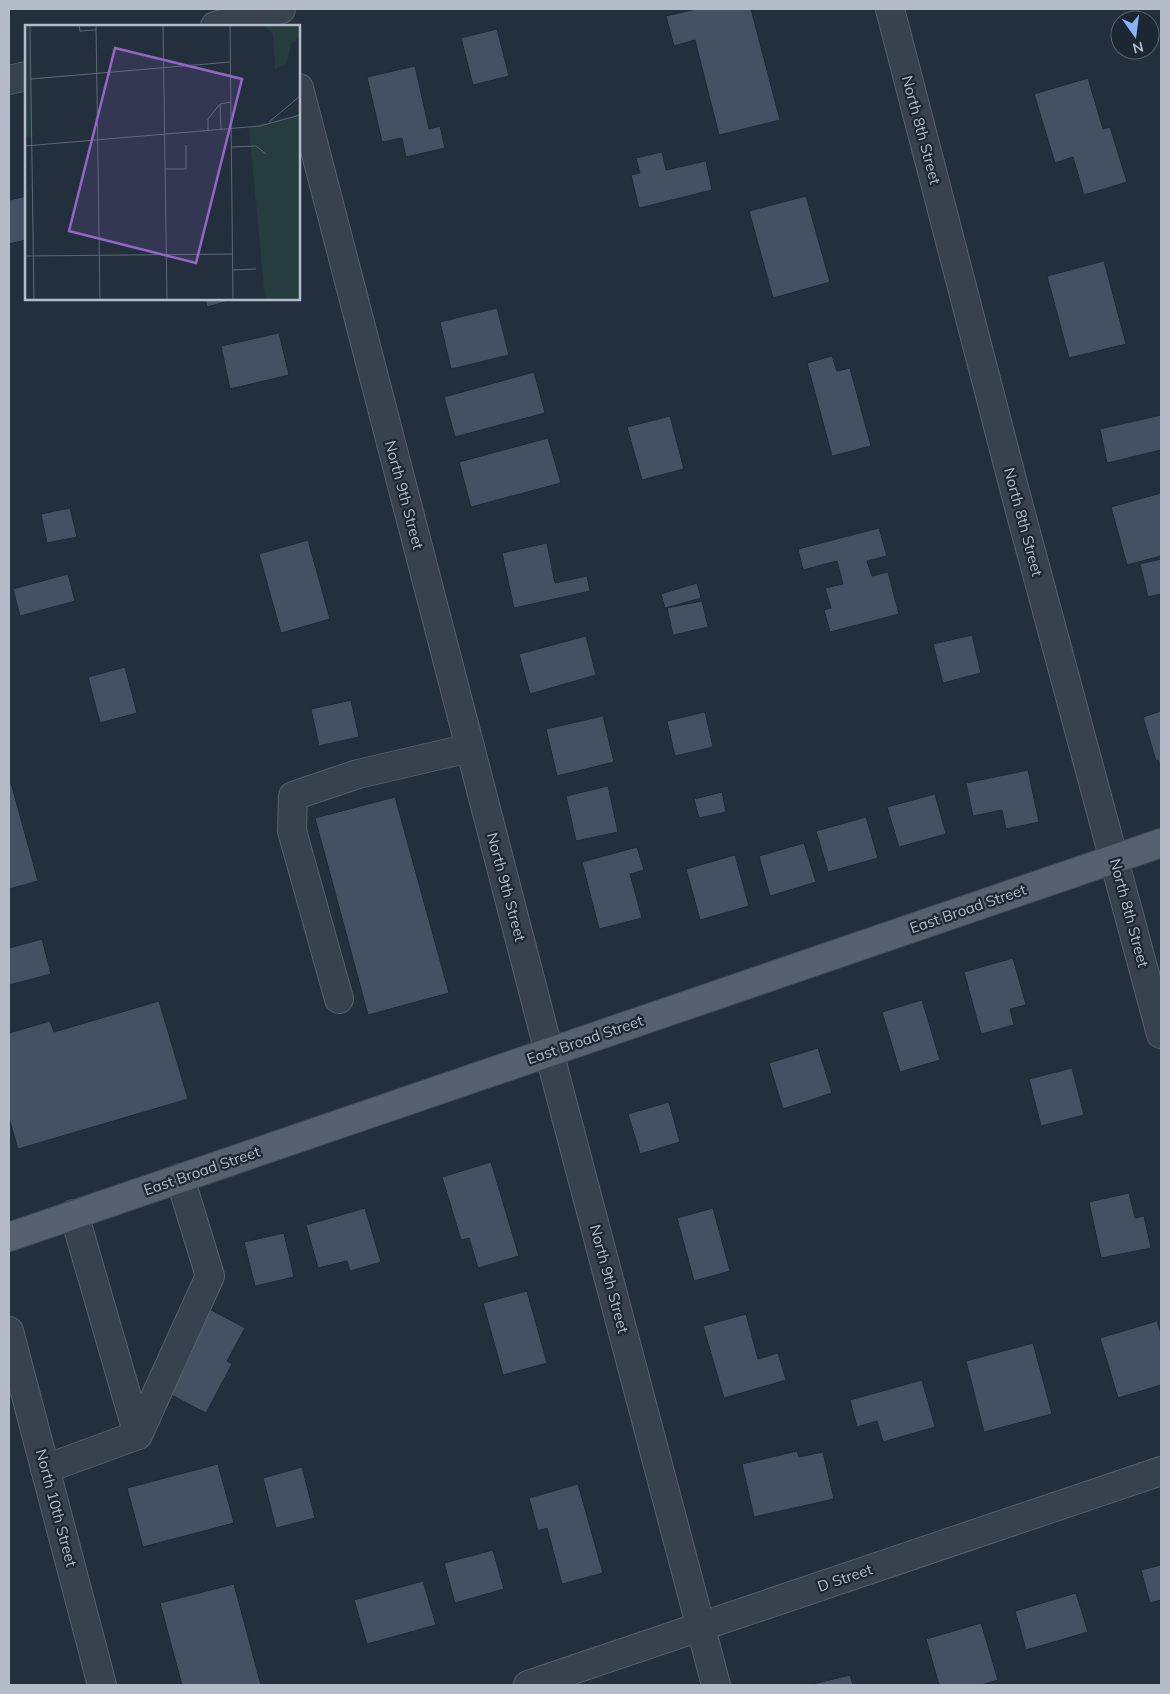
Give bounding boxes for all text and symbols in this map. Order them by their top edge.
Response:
north arrow [1110,10,1160,60]
inset map [25,25,300,300]
text: N [1131,38,1145,58]
street label: North 8th Street [898,73,945,186]
street label: North 9th Street [381,438,428,551]
street label: North 8th Street [1000,465,1047,578]
street label: North 9th Street [483,830,530,943]
street label: North 8th Street [1106,856,1153,969]
street label: East Broad Street [907,880,1028,937]
street label: East Broad Street [524,1011,645,1068]
street label: East Broad Street [141,1142,262,1199]
street label: North 9th Street [586,1222,633,1335]
street label: North 10th Street [32,1447,81,1569]
street label: D Street [815,1559,875,1596]

